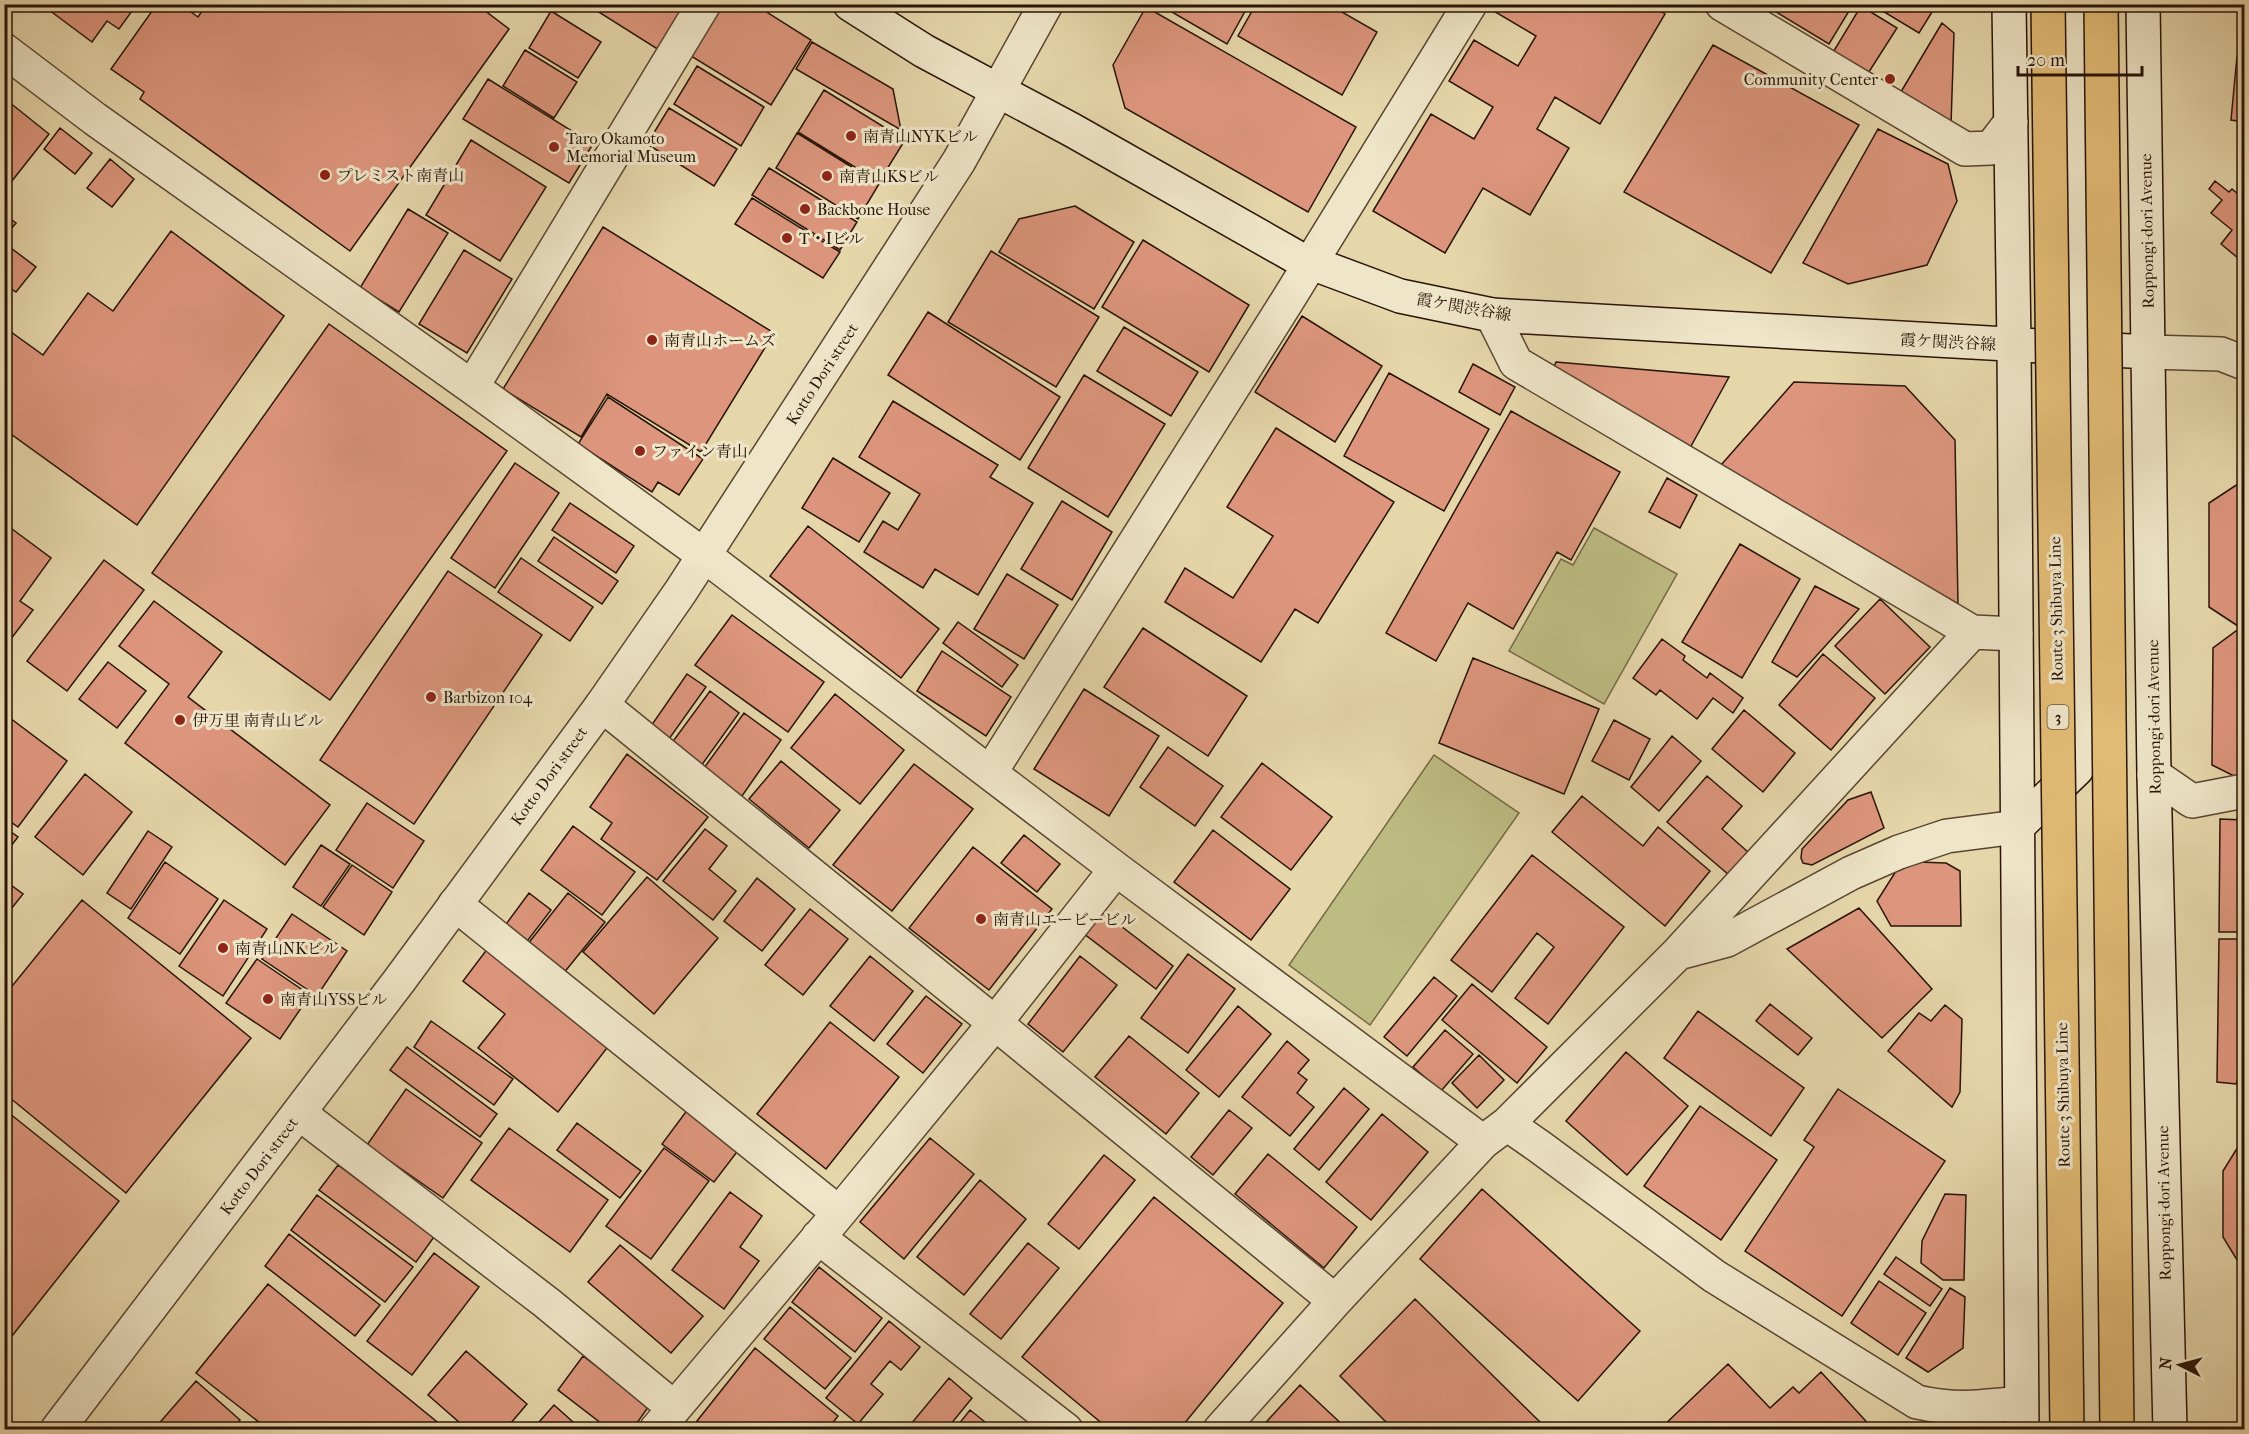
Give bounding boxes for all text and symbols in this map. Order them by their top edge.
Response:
scale bar [2018,39,2142,77]
text: 20 m [2027,50,2065,71]
place label: Community Center [1744,70,1878,89]
marker: Community Center [1883,72,1897,86]
place label: 南青山NYKビル [863,127,978,146]
place label: Taro Okamoto Memorial Museum [566,129,697,166]
marker: 南青山NYKビル [844,129,858,143]
marker: Taro Okamoto Memorial Museum [547,140,561,154]
street label: Roppongi-dori Avenue [2136,153,2158,309]
place label: プレミスト南青山 [337,166,464,185]
place label: 南青山KSビル [839,167,939,186]
marker: プレミスト南青山 [318,168,332,182]
marker: 南青山KSビル [820,169,834,183]
place label: Backbone House [817,200,930,219]
marker: Backbone House [798,202,812,216]
place label: T・Iビル [799,229,864,248]
marker: T・Iビル [780,231,794,245]
street label: 霞ケ関渋谷線 [1415,289,1513,325]
street label: Kotto Dori street [782,319,862,428]
street label: 霞ケ関渋谷線 [1900,330,1996,354]
place label: 南青山ホームズ [664,331,776,350]
marker: 南青山ホームズ [645,333,659,347]
place label: ファイン青山 [652,442,748,461]
marker: ファイン青山 [633,444,647,458]
street label: Route 3 Shibuya Line [2045,536,2067,682]
street label: Roppongi-dori Avenue [2143,639,2165,795]
place label: Barbizon 104 [443,688,533,707]
marker: Barbizon 104 [424,690,438,704]
road number: 3 [2048,705,2068,729]
place label: 伊万里 南青山ビル [192,711,323,730]
marker: 伊万里 南青山ビル [173,713,187,727]
street label: Kotto Dori street [507,723,591,829]
place label: 南青山エービービル [993,910,1136,929]
marker: 南青山エービービル [974,912,988,926]
place label: 南青山NKビル [235,939,339,958]
marker: 南青山NKビル [216,941,230,955]
place label: 南青山YSSビル [280,990,387,1009]
marker: 南青山YSSビル [261,992,275,1006]
street label: Route 3 Shibuya Line [2052,1022,2074,1168]
street label: Kotto Dori street [216,1113,302,1219]
street label: Roppongi-dori Avenue [2153,1125,2175,1281]
north arrow [2150,1335,2210,1395]
text: N [2155,1356,2176,1371]

